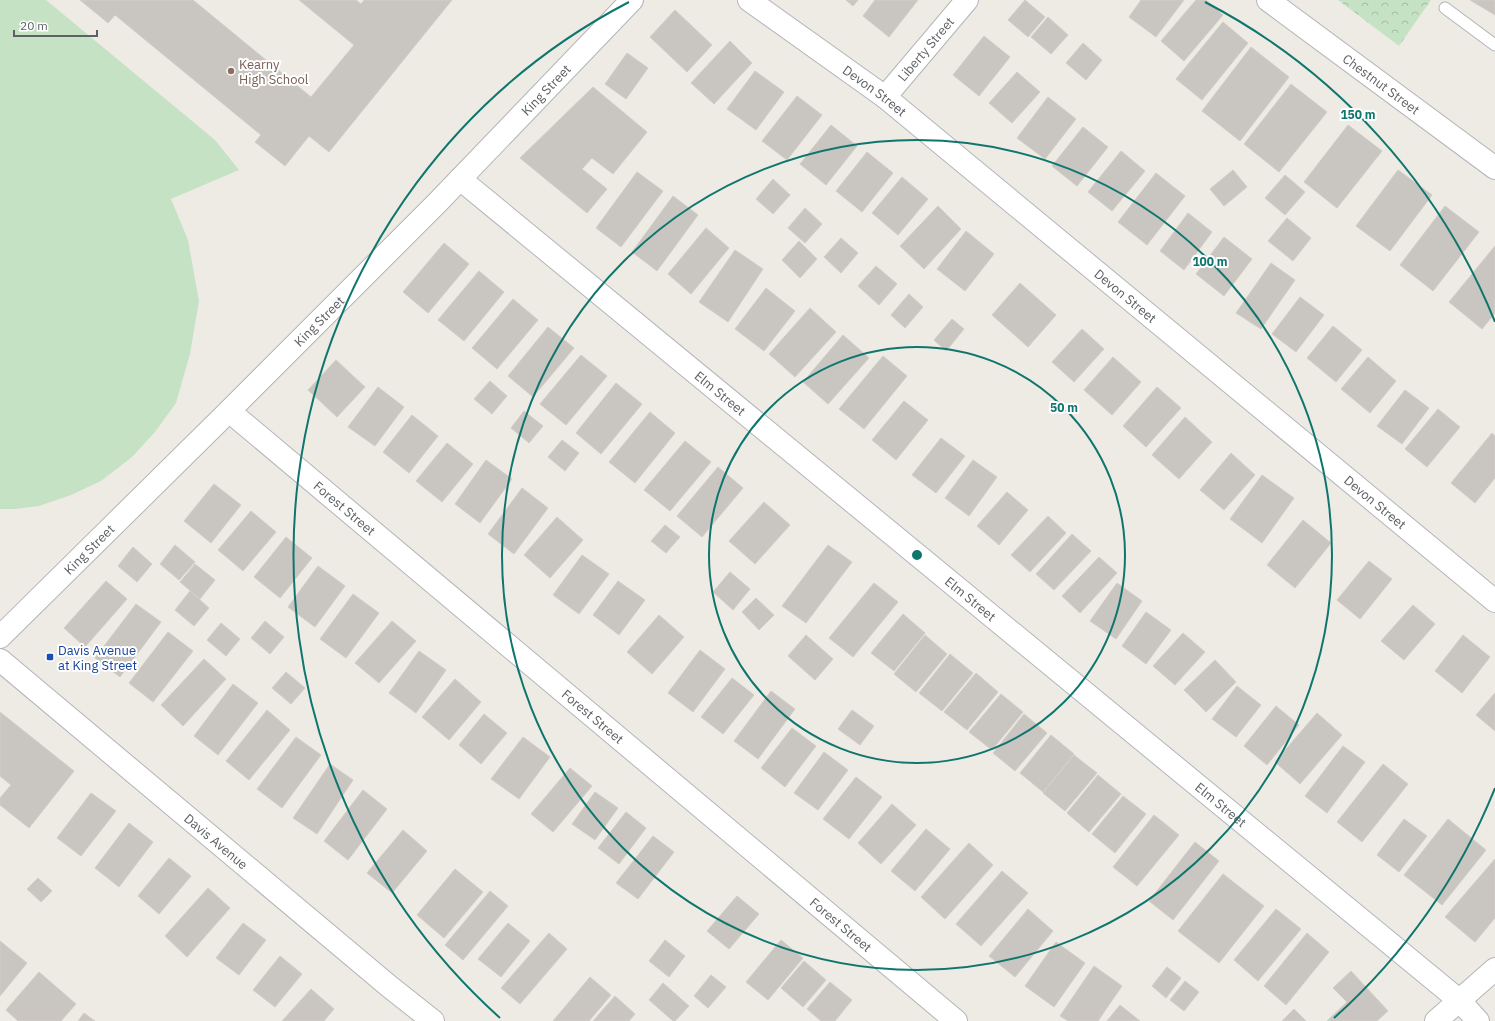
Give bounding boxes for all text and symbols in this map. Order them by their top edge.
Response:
scale bar [14,12,97,38]
street label: Liberty Street [894,13,958,85]
text: 20 m [20,18,48,33]
street label: Chestnut Street [1339,50,1423,118]
place label: Kearny High School [239,56,309,88]
street label: King Street [518,61,575,119]
street label: Devon Street [839,62,910,120]
marker: Kearny High School [226,66,236,76]
text: 150 m [1340,107,1376,122]
text: 100 m [1192,254,1228,269]
street label: Devon Street [1091,265,1160,327]
street label: King Street [291,293,348,350]
street label: Elm Street [691,367,749,419]
text: 50 m [1050,400,1078,415]
street label: Devon Street [1340,472,1409,533]
street label: Forest Street [310,478,379,539]
street label: King Street [60,521,118,578]
centre of rings [910,548,924,562]
street label: Elm Street [941,573,999,625]
place label: Davis Avenue at King Street [58,642,137,674]
marker: Davis Avenue at King Street [45,652,55,662]
street label: Forest Street [558,686,627,748]
street label: Elm Street [1192,779,1250,831]
street label: Davis Avenue [180,810,251,873]
street label: Forest Street [806,894,875,956]

